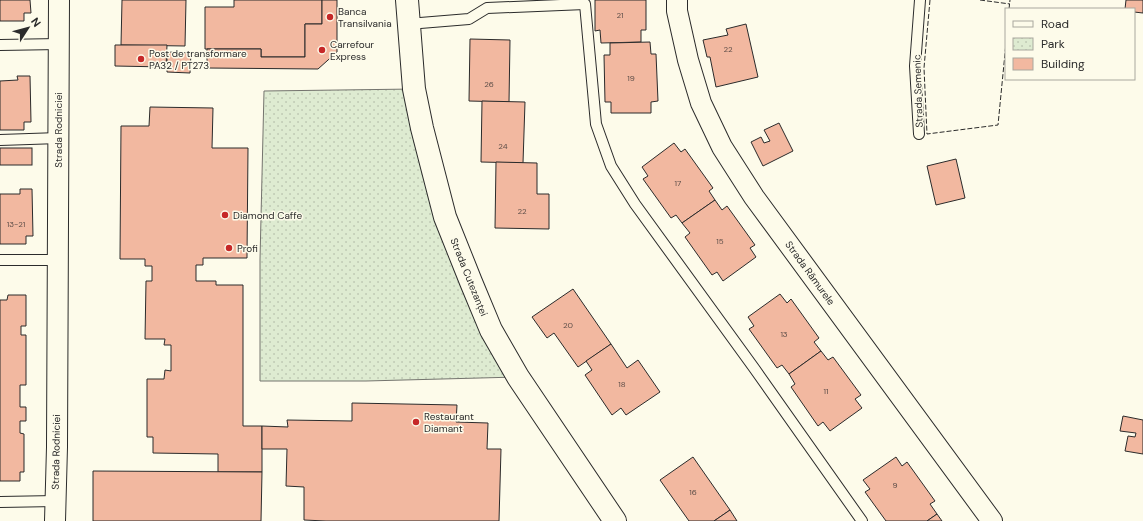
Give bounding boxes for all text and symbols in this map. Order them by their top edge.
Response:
place label: Banca Transilvania [338,5,392,30]
north arrow [8,8,48,48]
legend [1005,8,1135,80]
house number: 21 [616,10,624,20]
marker: Banca Transilvania [325,12,335,22]
text: N [28,15,44,29]
text: Road [1041,16,1069,32]
text: Park [1041,36,1065,52]
place label: Carrefour Express [330,38,374,63]
house number: 22 [723,44,733,54]
marker: Carrefour Express [317,45,327,55]
place label: Post de transformare PA32 / PT273 [149,47,247,72]
marker: Post de transformare PA32 / PT273 [136,54,146,64]
street label: Strada Semenic [910,54,926,128]
text: Building [1041,56,1085,72]
house number: 19 [627,73,635,83]
house number: 26 [484,79,494,89]
street label: Strada Rodniciei [52,92,65,168]
house number: 24 [498,141,508,151]
house number: 17 [675,178,681,188]
house number: 22 [517,206,527,216]
place label: Diamond Caffe [233,209,302,222]
marker: Diamond Caffe [220,210,230,220]
house number: 13-21 [7,219,25,229]
street label: Strada Cutezanței [447,236,491,318]
house number: 15 [716,236,724,246]
street label: Strada Rămurele [782,238,838,308]
place label: Profi [237,242,258,255]
marker: Profi [224,243,234,253]
house number: 20 [563,320,574,330]
house number: 13 [780,329,788,339]
house number: 18 [618,379,626,389]
house number: 11 [824,386,829,396]
place label: Restaurant Diamant [424,410,474,435]
street label: Strada Rodniciei [49,414,63,490]
marker: Restaurant Diamant [411,417,421,427]
house number: 9 [892,480,898,490]
house number: 16 [689,487,697,497]

